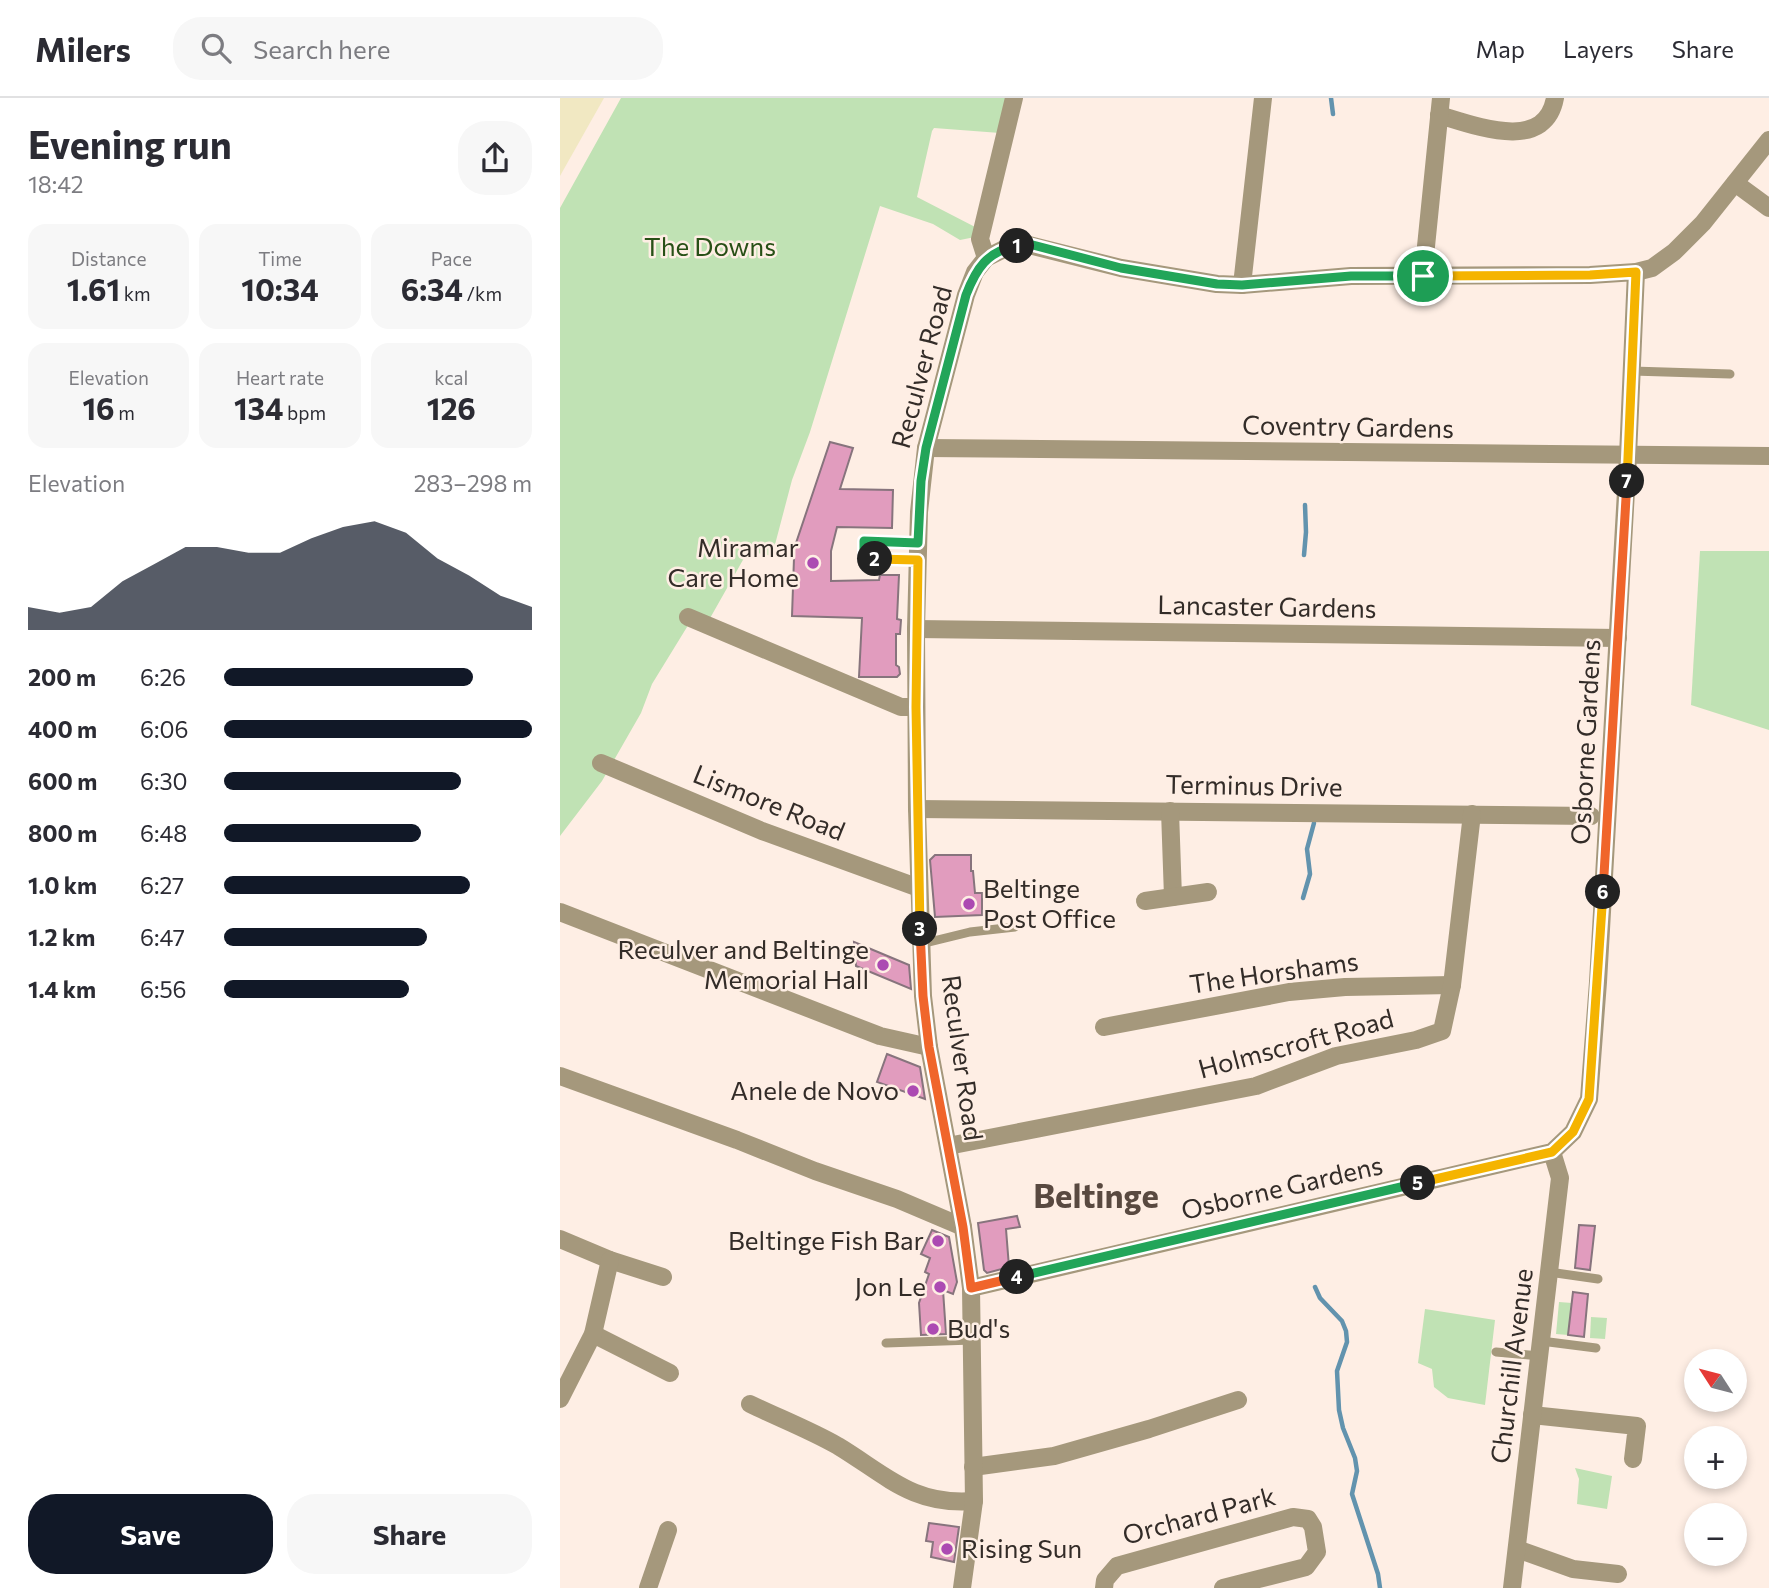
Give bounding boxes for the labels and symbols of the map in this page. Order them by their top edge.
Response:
pin: 1 [1000,228,1035,264]
park label: The Downs [644,230,776,261]
pin [1393,246,1453,306]
street label: Reculver Road [884,282,957,451]
street label: Coventry Gardens [1242,408,1454,443]
pin: 7 [1610,464,1644,498]
place label: Miramar Care Home [668,531,799,592]
pin: 2 [858,542,892,576]
marker: Miramar Care Home [805,555,821,571]
street label: Lancaster Gardens [1157,588,1377,623]
street label: Osborne Gardens [1564,638,1605,846]
street label: Lismore Road [689,757,850,846]
street label: Terminus Drive [1165,767,1343,802]
place label: Beltinge Post Office [983,872,1116,933]
pin: 6 [1586,874,1620,910]
marker: Beltinge Post Office [961,896,977,912]
pin: 3 [902,912,938,946]
place label: Reculver and Beltinge Memorial Hall [617,933,869,994]
street label: The Horshams [1187,944,1360,999]
marker: Reculver and Beltinge Memorial Hall [875,957,891,973]
street label: Reculver Road [937,973,990,1143]
street label: Holmscroft Road [1195,1002,1397,1084]
place label: Anele de Novo [730,1074,899,1105]
marker: Anele de Novo [905,1083,921,1099]
street label: Osborne Gardens [1178,1148,1386,1225]
pin: 5 [1400,1166,1436,1200]
district label: Beltinge [1033,1174,1159,1215]
place label: Beltinge Fish Bar [728,1224,924,1255]
marker: Beltinge Fish Bar [930,1233,946,1249]
pin: 4 [1000,1260,1035,1294]
street label: Churchill Avenue [1483,1266,1538,1465]
place label: Jon Le [854,1270,926,1301]
marker: Jon Le [932,1279,948,1295]
place label: Bud's [947,1312,1010,1343]
marker: Bud's [925,1321,941,1337]
north arrow [1684,1349,1746,1412]
street label: Orchard Park [1119,1479,1278,1550]
place label: Rising Sun [961,1532,1082,1563]
marker: Rising Sun [939,1541,955,1557]

